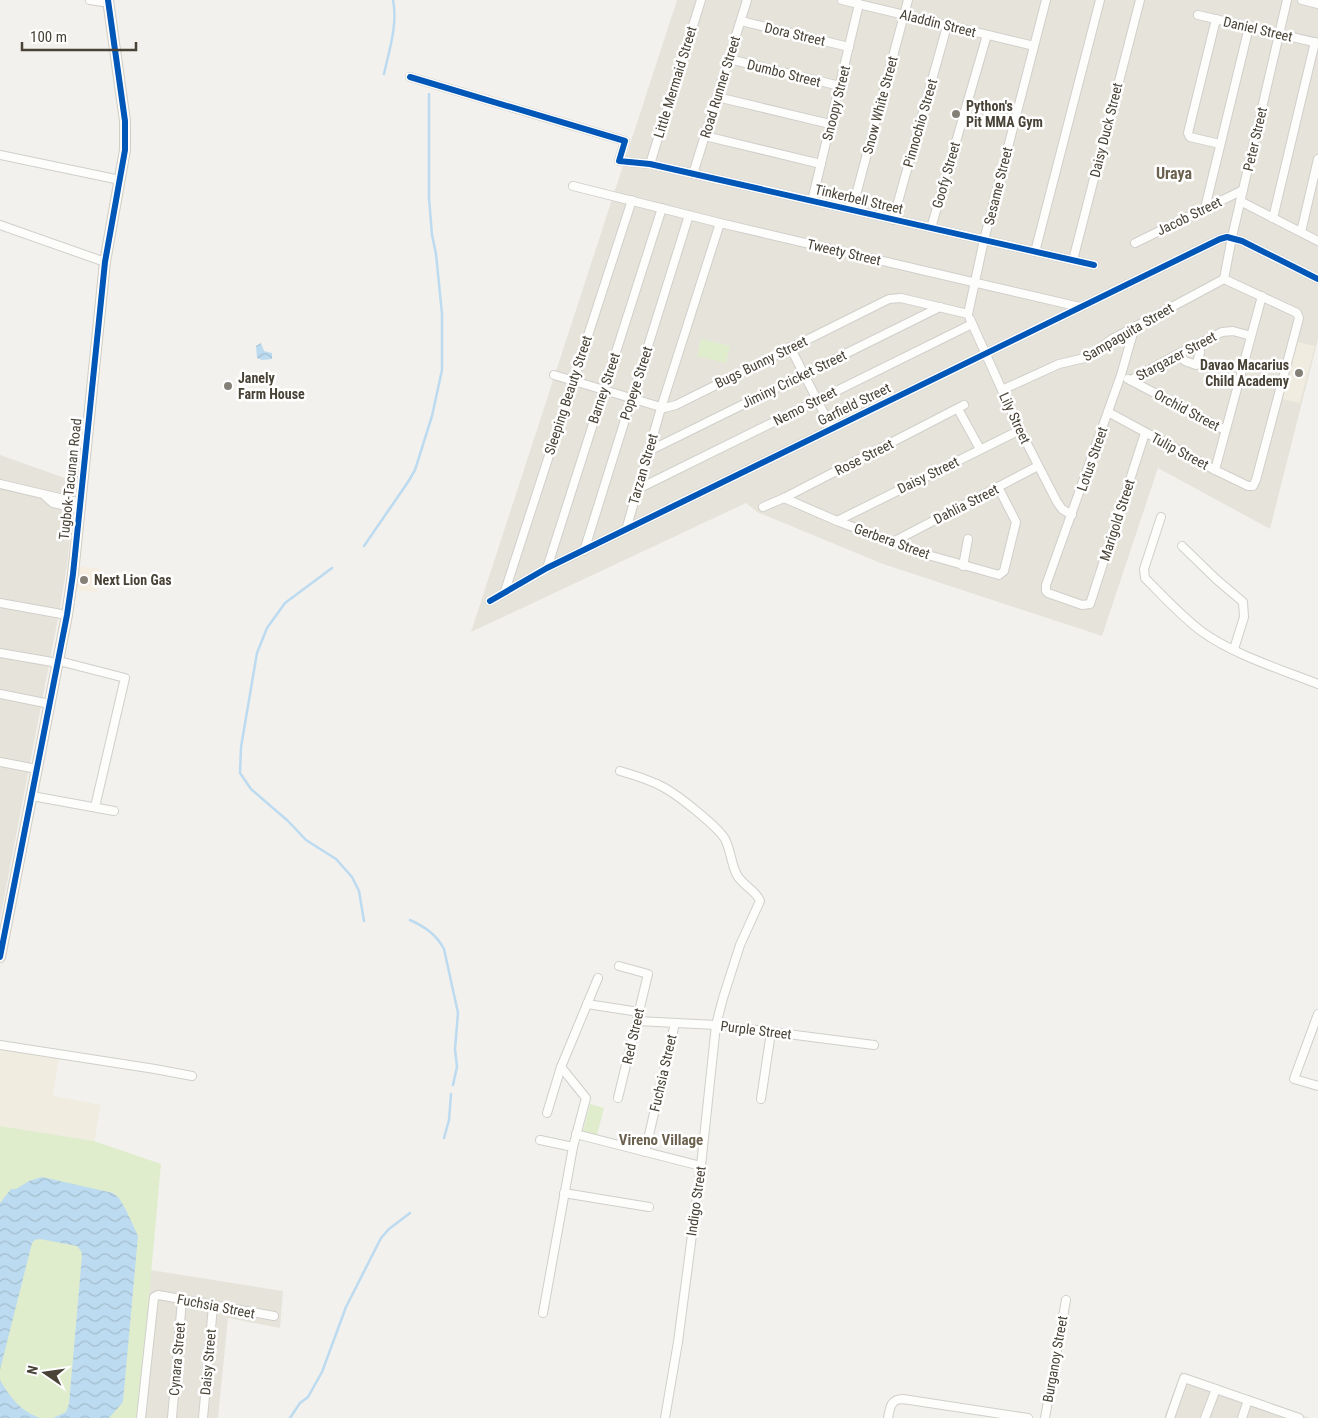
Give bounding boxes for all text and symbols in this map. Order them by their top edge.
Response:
street label: Aladdin Street [898,6,978,40]
street label: Daniel Street [1222,13,1294,45]
street label: Dora Street [763,19,827,49]
scale bar [22,20,136,52]
street label: Little Mermaid Street [650,24,700,140]
text: 100 m [30,28,67,46]
street label: Road Runner Street [697,34,743,140]
street label: Snow White Street [859,54,901,156]
street label: Dumbo Street [746,56,822,90]
street label: Snoopy Street [819,64,853,142]
street label: Pinnochio Street [900,77,940,169]
street label: Daisy Duck Street [1087,81,1125,179]
place label: Python's Pit MMA Gym [966,98,1043,130]
street label: Peter Street [1240,105,1270,173]
marker: Python's Pit MMA Gym [950,108,962,120]
street label: Goofy Street [929,140,963,210]
street label: Sesame Street [981,145,1015,227]
district label: Uraya [1156,164,1193,183]
street label: Tinkerbell Street [813,181,905,217]
street label: Jacob Street [1154,193,1224,239]
street label: Tweety Street [806,236,882,268]
street label: Sampaguita Street [1080,300,1176,364]
street label: Stargazer Street [1133,328,1219,384]
street label: Sleeping Beauty Street [541,333,595,457]
street label: Bugs Bunny Street [712,333,810,391]
street label: Popeye Street [617,344,655,422]
street label: Jiminy Cricket Street [739,347,849,411]
street label: Barney Street [585,350,623,426]
place label: Davao Macarius Child Academy [1200,357,1290,389]
marker: Davao Macarius Child Academy [1293,367,1305,379]
place label: Janely Farm House [238,370,305,402]
marker: Janely Farm House [222,380,234,392]
street label: Garfield Street [815,380,893,428]
street label: Nemo Street [771,383,839,429]
street label: Orchid Street [1151,386,1223,434]
street label: Lily Street [996,390,1034,446]
street label: Tugbok-Tacunan Road [56,417,84,541]
street label: Lotus Street [1074,425,1110,493]
street label: Tulip Street [1149,429,1211,473]
street label: Tarzan Street [625,432,661,506]
street label: Rose Street [832,435,896,479]
street label: Daisy Street [895,453,961,497]
street label: Marigold Street [1096,477,1138,563]
street label: Dahlia Street [931,481,1001,527]
street label: Gerbera Street [852,520,932,562]
place label: Next Lion Gas [94,572,172,588]
marker: Next Lion Gas [78,574,90,586]
street label: Red Street [619,1006,647,1066]
street label: Purple Street [720,1018,792,1042]
street label: Fuchsia Street [646,1033,680,1113]
district label: Vireno Village [619,1131,703,1149]
street label: Indigo Street [683,1165,709,1237]
street label: Fuchsia Street [176,1291,256,1321]
street label: Burganoy Street [1040,1314,1070,1404]
street label: Cynara Street [166,1321,188,1397]
street label: Daisy Street [197,1328,219,1396]
north arrow [20,1348,70,1398]
text: N [24,1364,41,1376]

